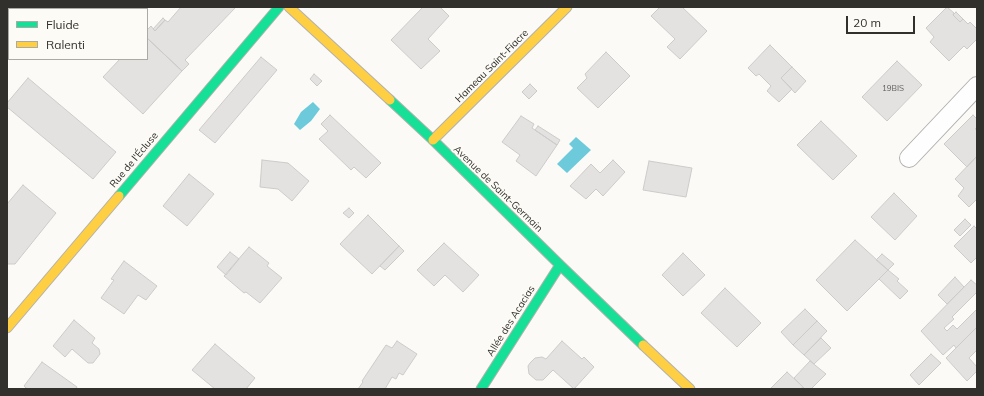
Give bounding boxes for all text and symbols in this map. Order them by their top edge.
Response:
legend [8,8,148,60]
scale bar [848,8,917,34]
text: 20 m [853,15,881,30]
text: Fluide [46,17,79,32]
street label: Hameau Saint-Fiacre [453,27,531,105]
text: Ralenti [46,37,85,52]
house number: 19BIS [882,84,904,94]
street label: Rue de l'Écluse [107,130,161,190]
street label: Avenue de Saint-Germain [451,143,545,235]
street label: Allée des Acacias [484,283,538,359]

